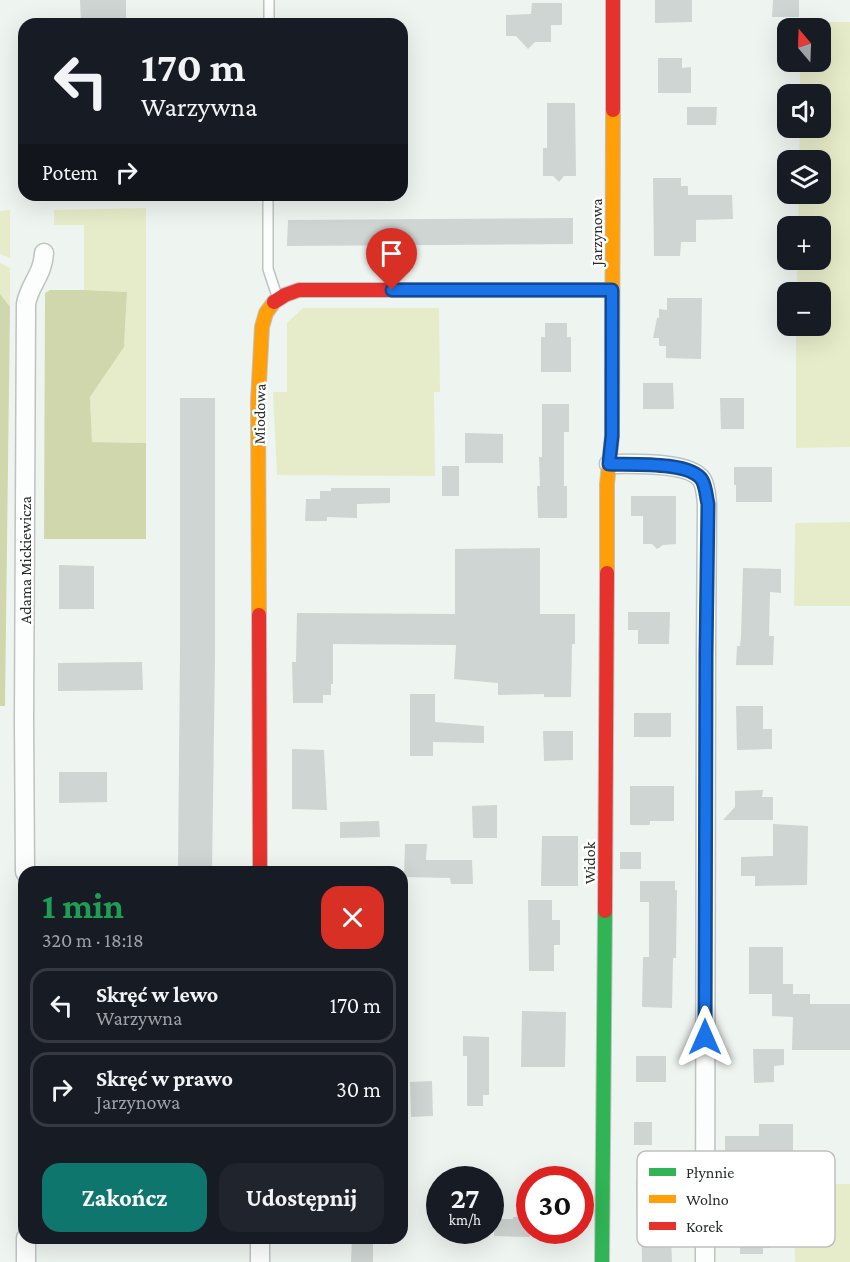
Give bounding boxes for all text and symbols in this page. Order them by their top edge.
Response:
north arrow [777,18,831,72]
map controls [777,18,831,336]
icon: left [42,42,120,120]
text: 170 m [141,43,246,90]
button: sound [777,84,831,138]
text: Warzywna [141,92,257,122]
button: layers [777,150,831,204]
icon: right [110,156,143,189]
text: Potem [42,160,98,185]
street label: Jarzynowa [588,198,606,268]
button: + [777,216,831,270]
pin [366,228,417,290]
icon: arrive [375,237,408,270]
button: − [777,282,831,336]
street label: Miodowa [250,383,269,445]
street label: Adama Mickiewicza [17,495,34,624]
street label: Widok [581,841,598,884]
text: 1 min [42,886,124,926]
button: close [321,886,384,949]
text: 320 m · 18:18 [42,929,144,951]
text: Skręć w lewo [96,982,218,1007]
icon: left [45,989,78,1022]
text: 170 m [330,993,381,1018]
position arrow [673,1005,737,1069]
text: Warzywna [96,1007,182,1029]
text: Skręć w prawo [96,1066,233,1091]
icon: right [45,1073,78,1106]
text: 30 m [336,1077,381,1102]
text: Jarzynowa [96,1091,180,1113]
legend [637,1151,835,1247]
button: Zakończ [42,1163,207,1232]
button: Udostępnij [219,1163,384,1232]
text: Płynnie [686,1164,734,1182]
speed limit sign: 30 [516,1166,594,1244]
text: 27 [450,1181,480,1214]
text: Wolno [686,1191,729,1208]
text: km/h [449,1212,481,1228]
text: Korek [686,1218,723,1235]

